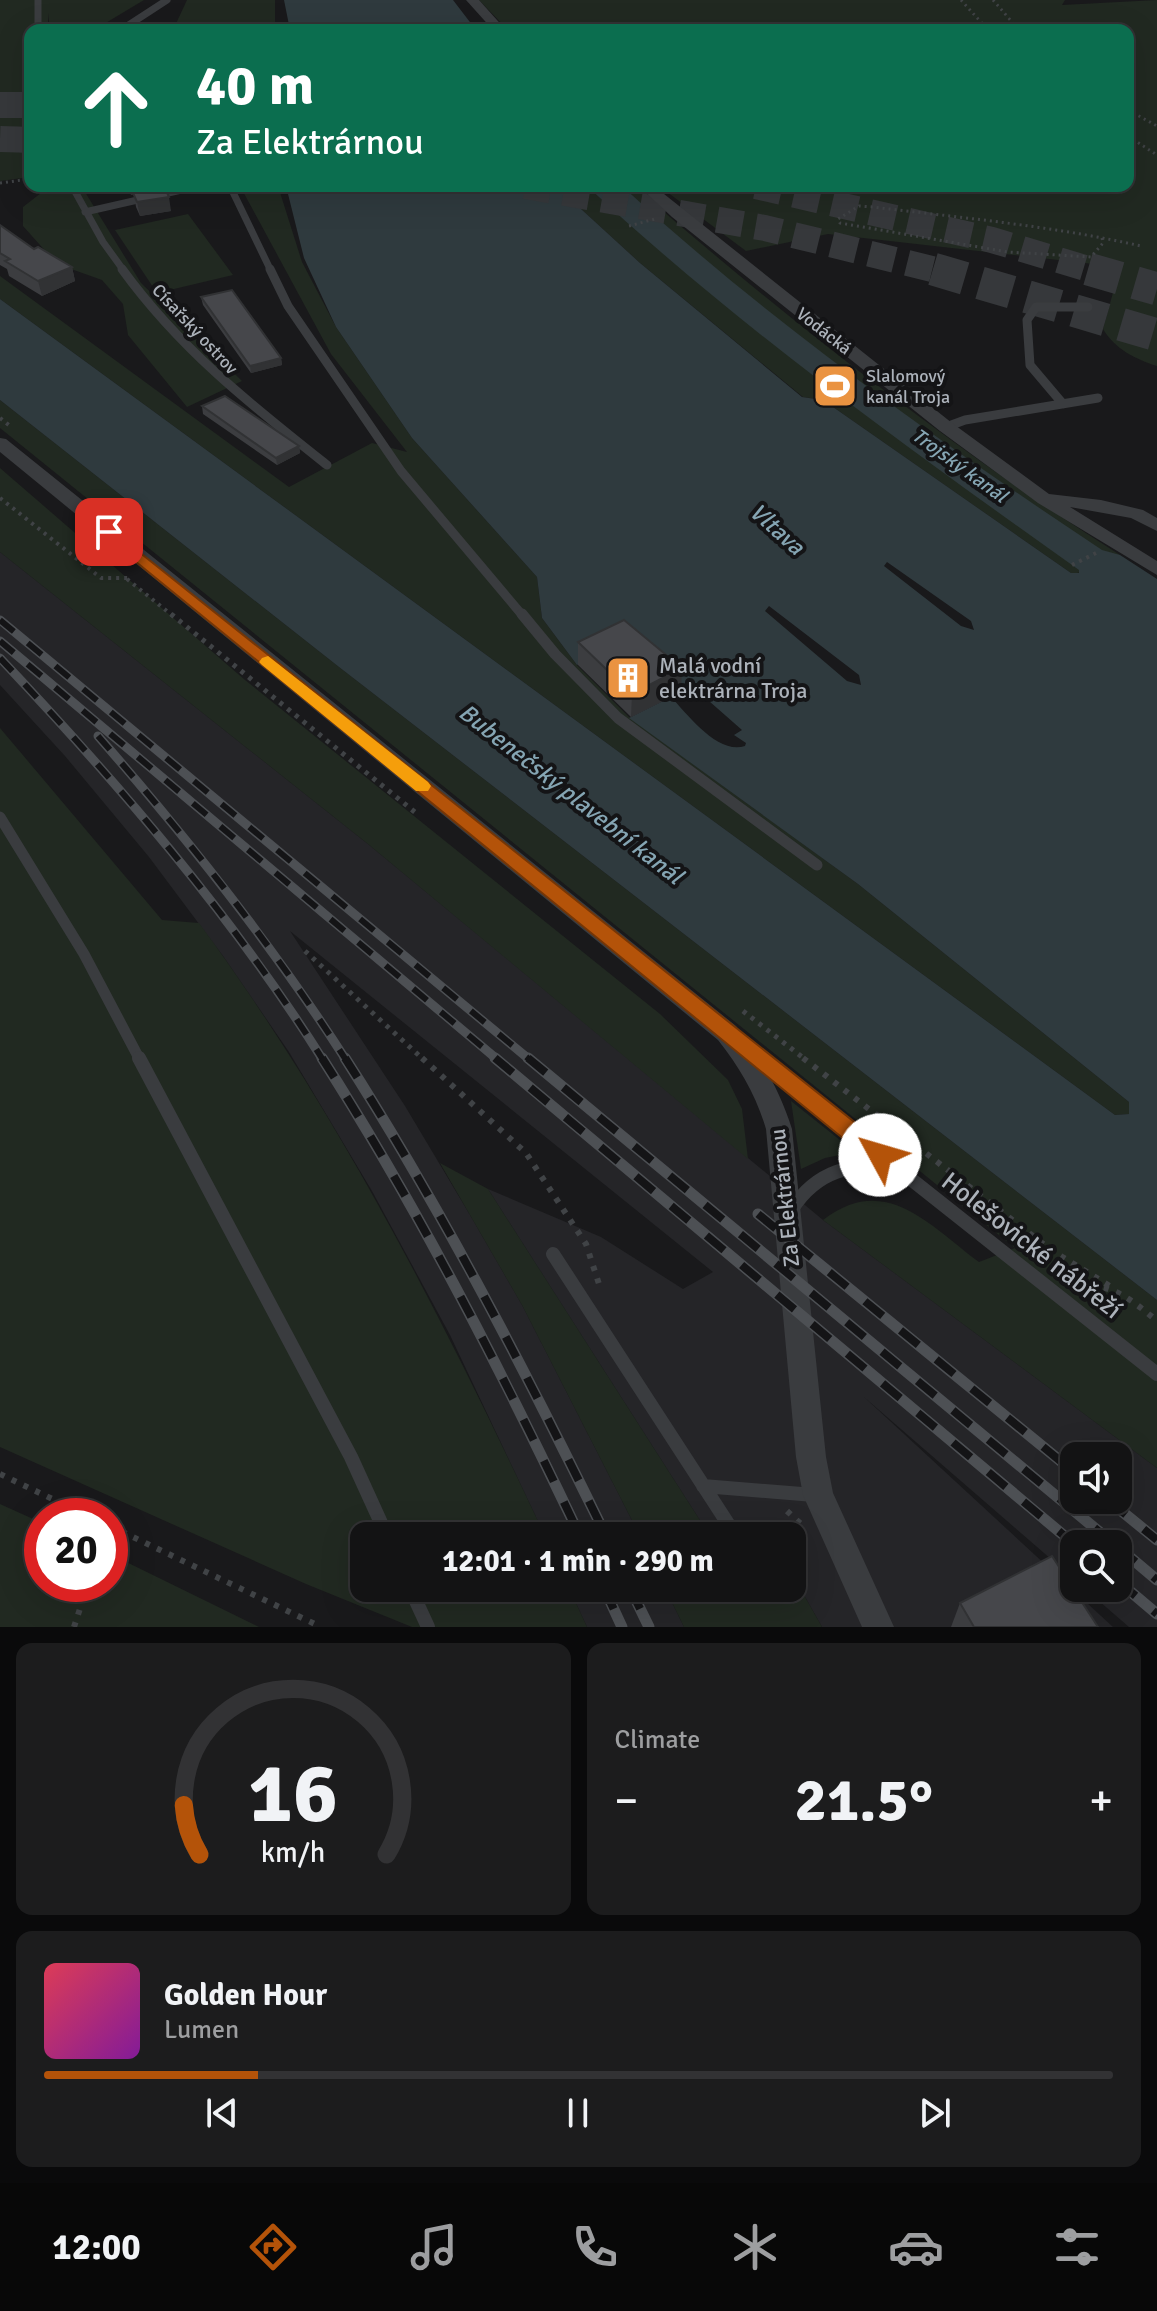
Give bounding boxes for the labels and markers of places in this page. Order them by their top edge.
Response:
sports icon: Slalomový kanál Troja [811,362,859,410]
place label: Slalomový kanál Troja [866,365,950,408]
pin [75,498,143,566]
place label: Malá vodní elektrárna Troja [659,652,807,704]
building icon: Malá vodní elektrárna Troja [604,654,652,702]

